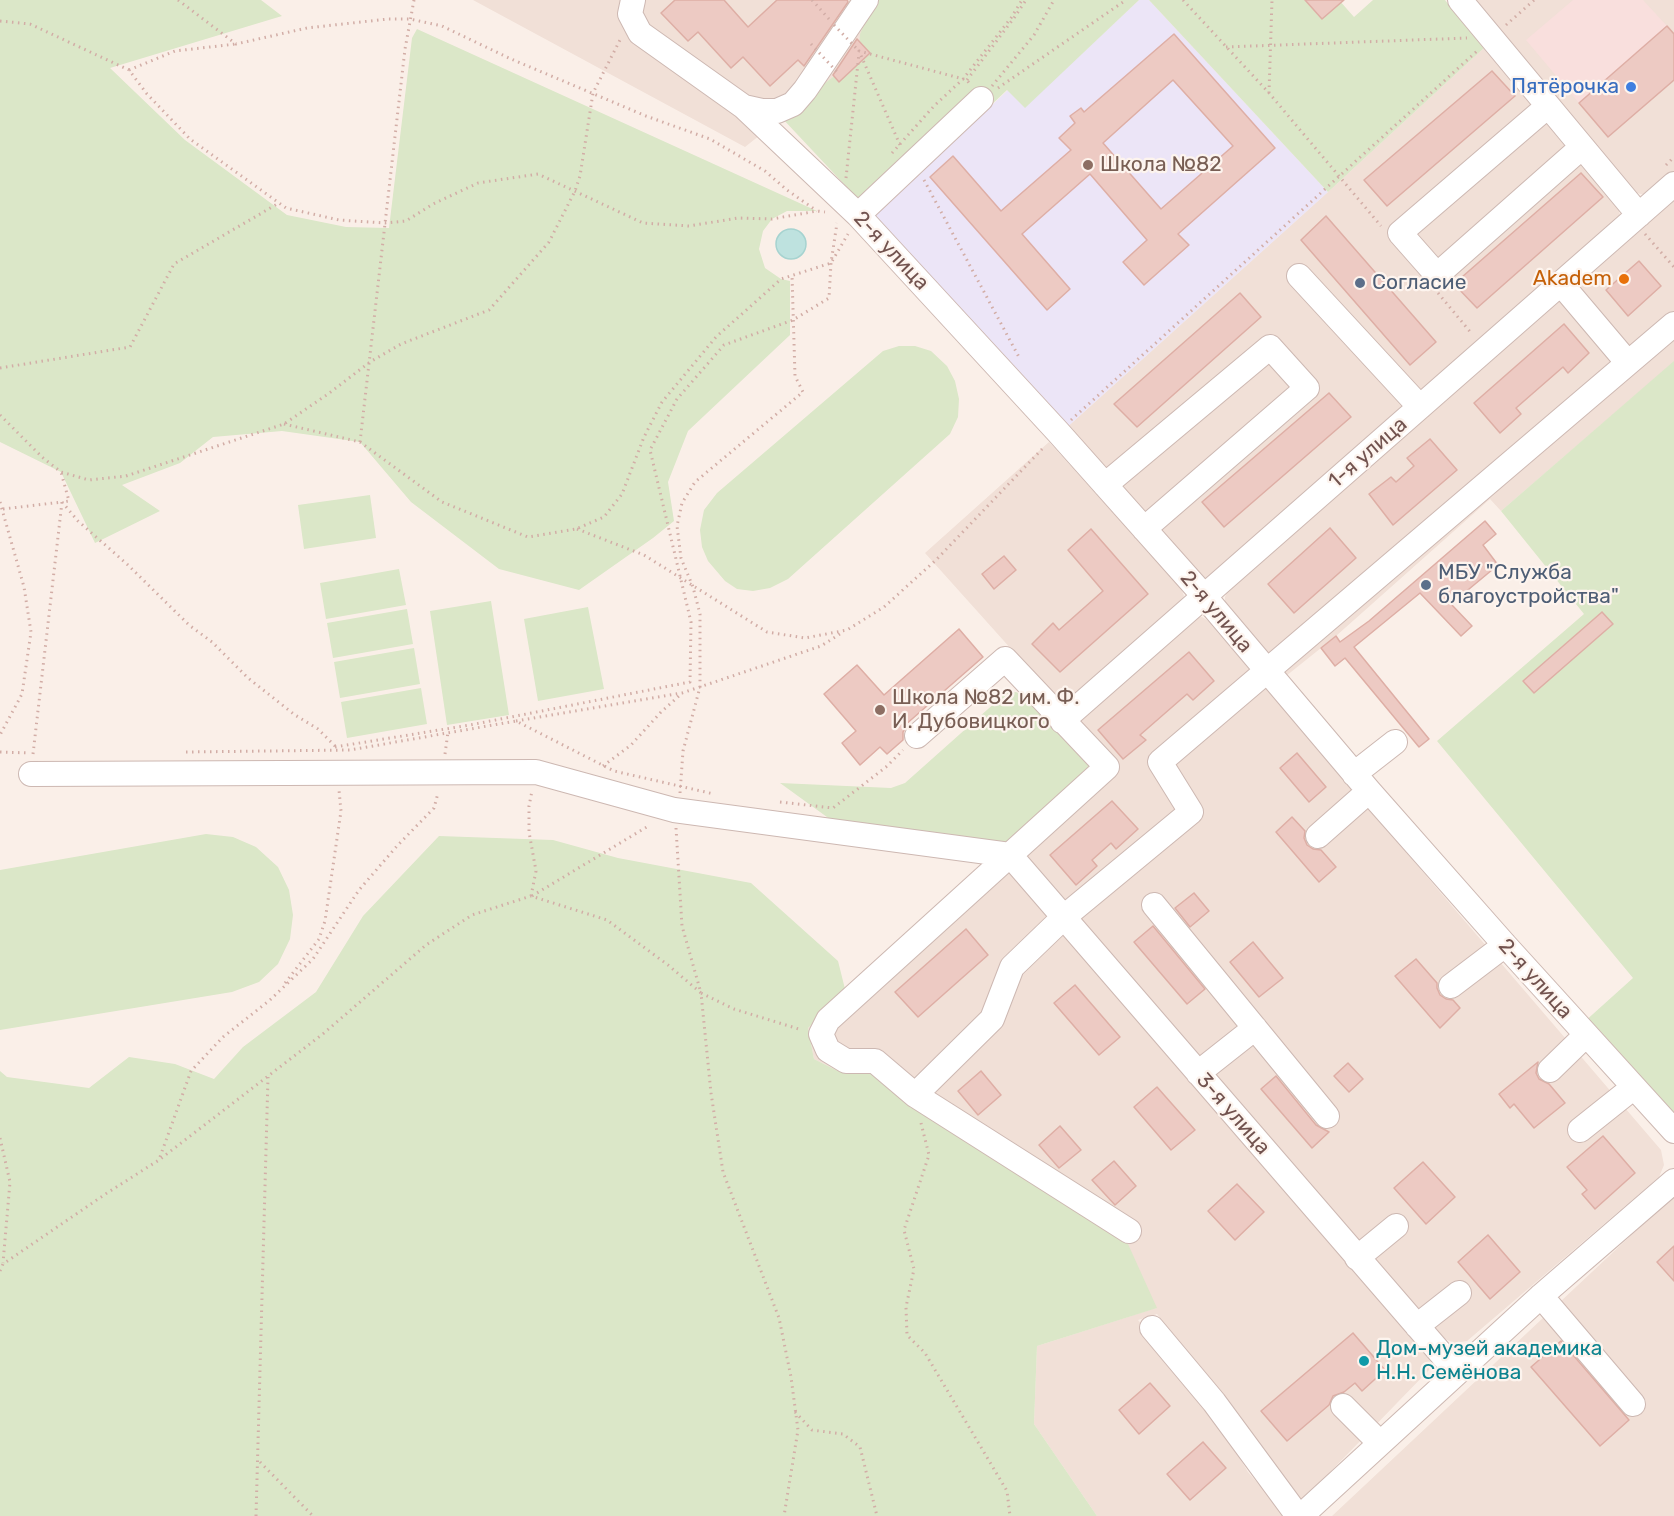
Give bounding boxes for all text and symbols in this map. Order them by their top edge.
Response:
place label: Пятёрочка [1511,74,1619,100]
marker: Пятёрочка [1624,80,1638,94]
place label: Школа №82 [1100,152,1222,178]
marker: Школа №82 [1081,158,1095,172]
street label: 2-я улица [848,206,934,296]
place label: Akadem [1533,266,1612,292]
place label: Согласие [1372,270,1466,296]
marker: Akadem [1617,272,1631,286]
marker: Согласие [1353,276,1367,290]
street label: 1-я улица [1323,412,1413,494]
place label: МБУ "Служба благоустройства" [1438,560,1619,610]
street label: 2-я улица [1175,566,1257,658]
marker: МБУ "Служба благоустройства" [1419,578,1433,592]
place label: Школа №82 им. Ф. И. Дубовицкого [892,685,1080,735]
marker: Школа №82 им. Ф. И. Дубовицкого [873,703,887,717]
street label: 2-я улица [1493,934,1577,1024]
street label: 3-я улица [1191,1068,1275,1160]
place label: Дом-музей академика Н.Н. Семёнова [1376,1336,1602,1386]
marker: Дом-музей академика Н.Н. Семёнова [1357,1354,1371,1368]

